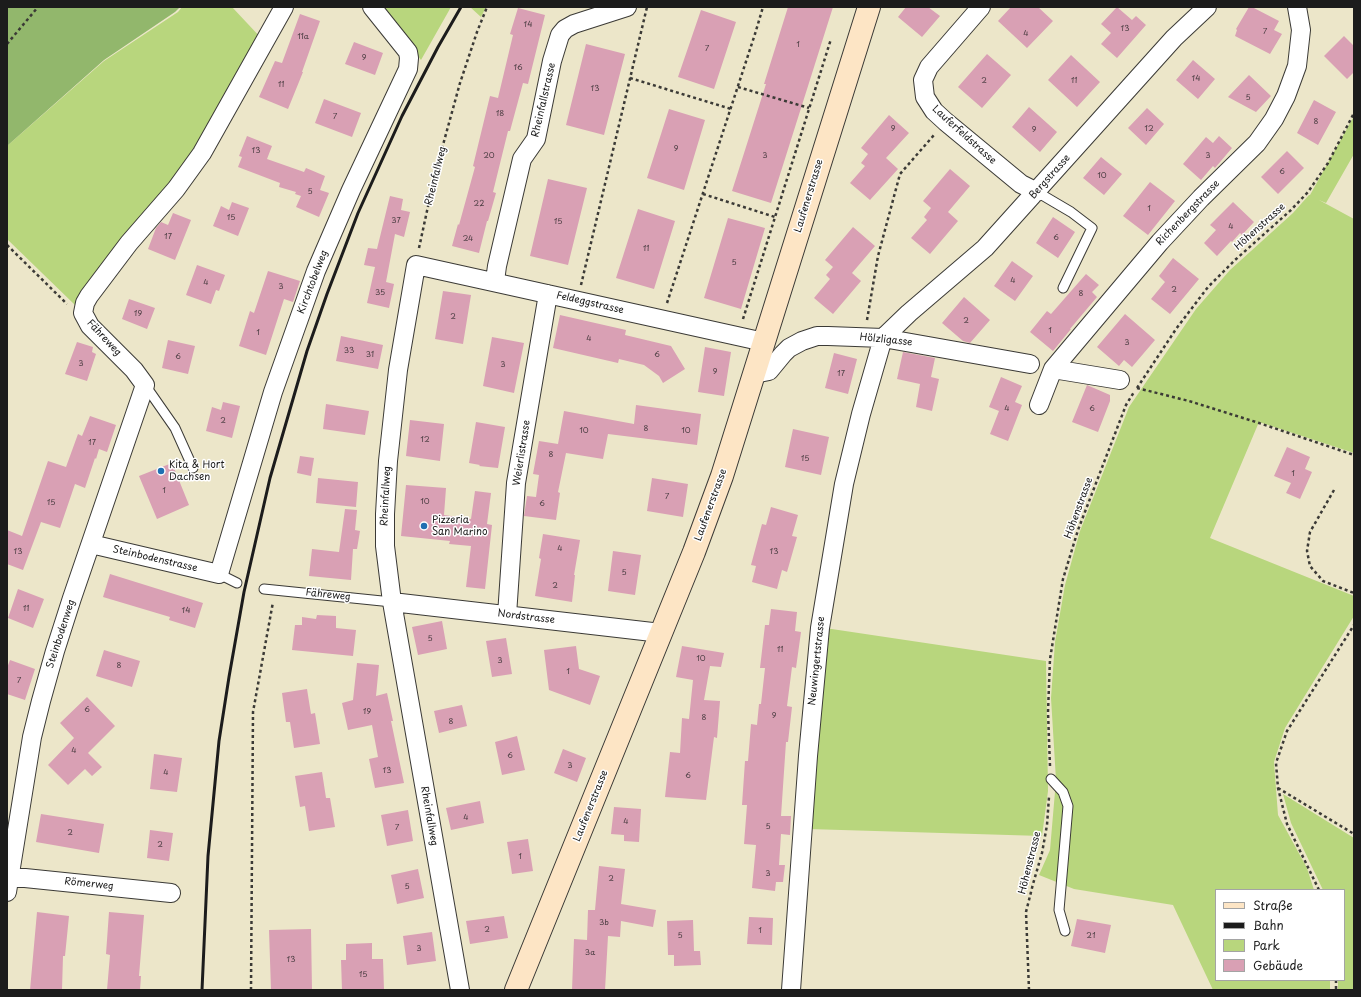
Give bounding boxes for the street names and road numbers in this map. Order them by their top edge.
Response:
street label: Rheinfallstrasse [530,61,558,139]
street label: Lauferfeldstrasse [930,103,998,167]
street label: Rheinfallweg [423,145,449,207]
street label: Bergstrasse [1027,152,1073,202]
street label: Laufenerstrasse [792,158,826,234]
street label: Richenbergstrasse [1154,178,1222,248]
street label: Höhenstrasse [1232,201,1288,253]
street label: Kirchtobelweg [295,248,331,316]
street label: Feldeggstrasse [555,289,625,317]
street label: Fähreweg [84,317,124,359]
street label: Hölzligasse [859,331,913,349]
street label: Weierlistrasse [511,419,533,487]
street label: Rheinfallweg [378,466,394,526]
street label: Laufenerstrasse [692,467,730,543]
street label: Höhenstrasse [1062,476,1096,540]
street label: Steinbodenstrasse [111,543,199,575]
street label: Fähreweg [305,587,351,603]
street label: Steinbodenweg [44,598,78,670]
street label: Nordstrasse [497,608,555,626]
street label: Neuwingertstrasse [806,616,828,706]
street label: Laufenerstrasse [571,768,611,844]
street label: Rheinfallweg [418,785,440,847]
street label: Höhenstrasse [1016,830,1044,896]
street label: Römerweg [64,875,114,893]

